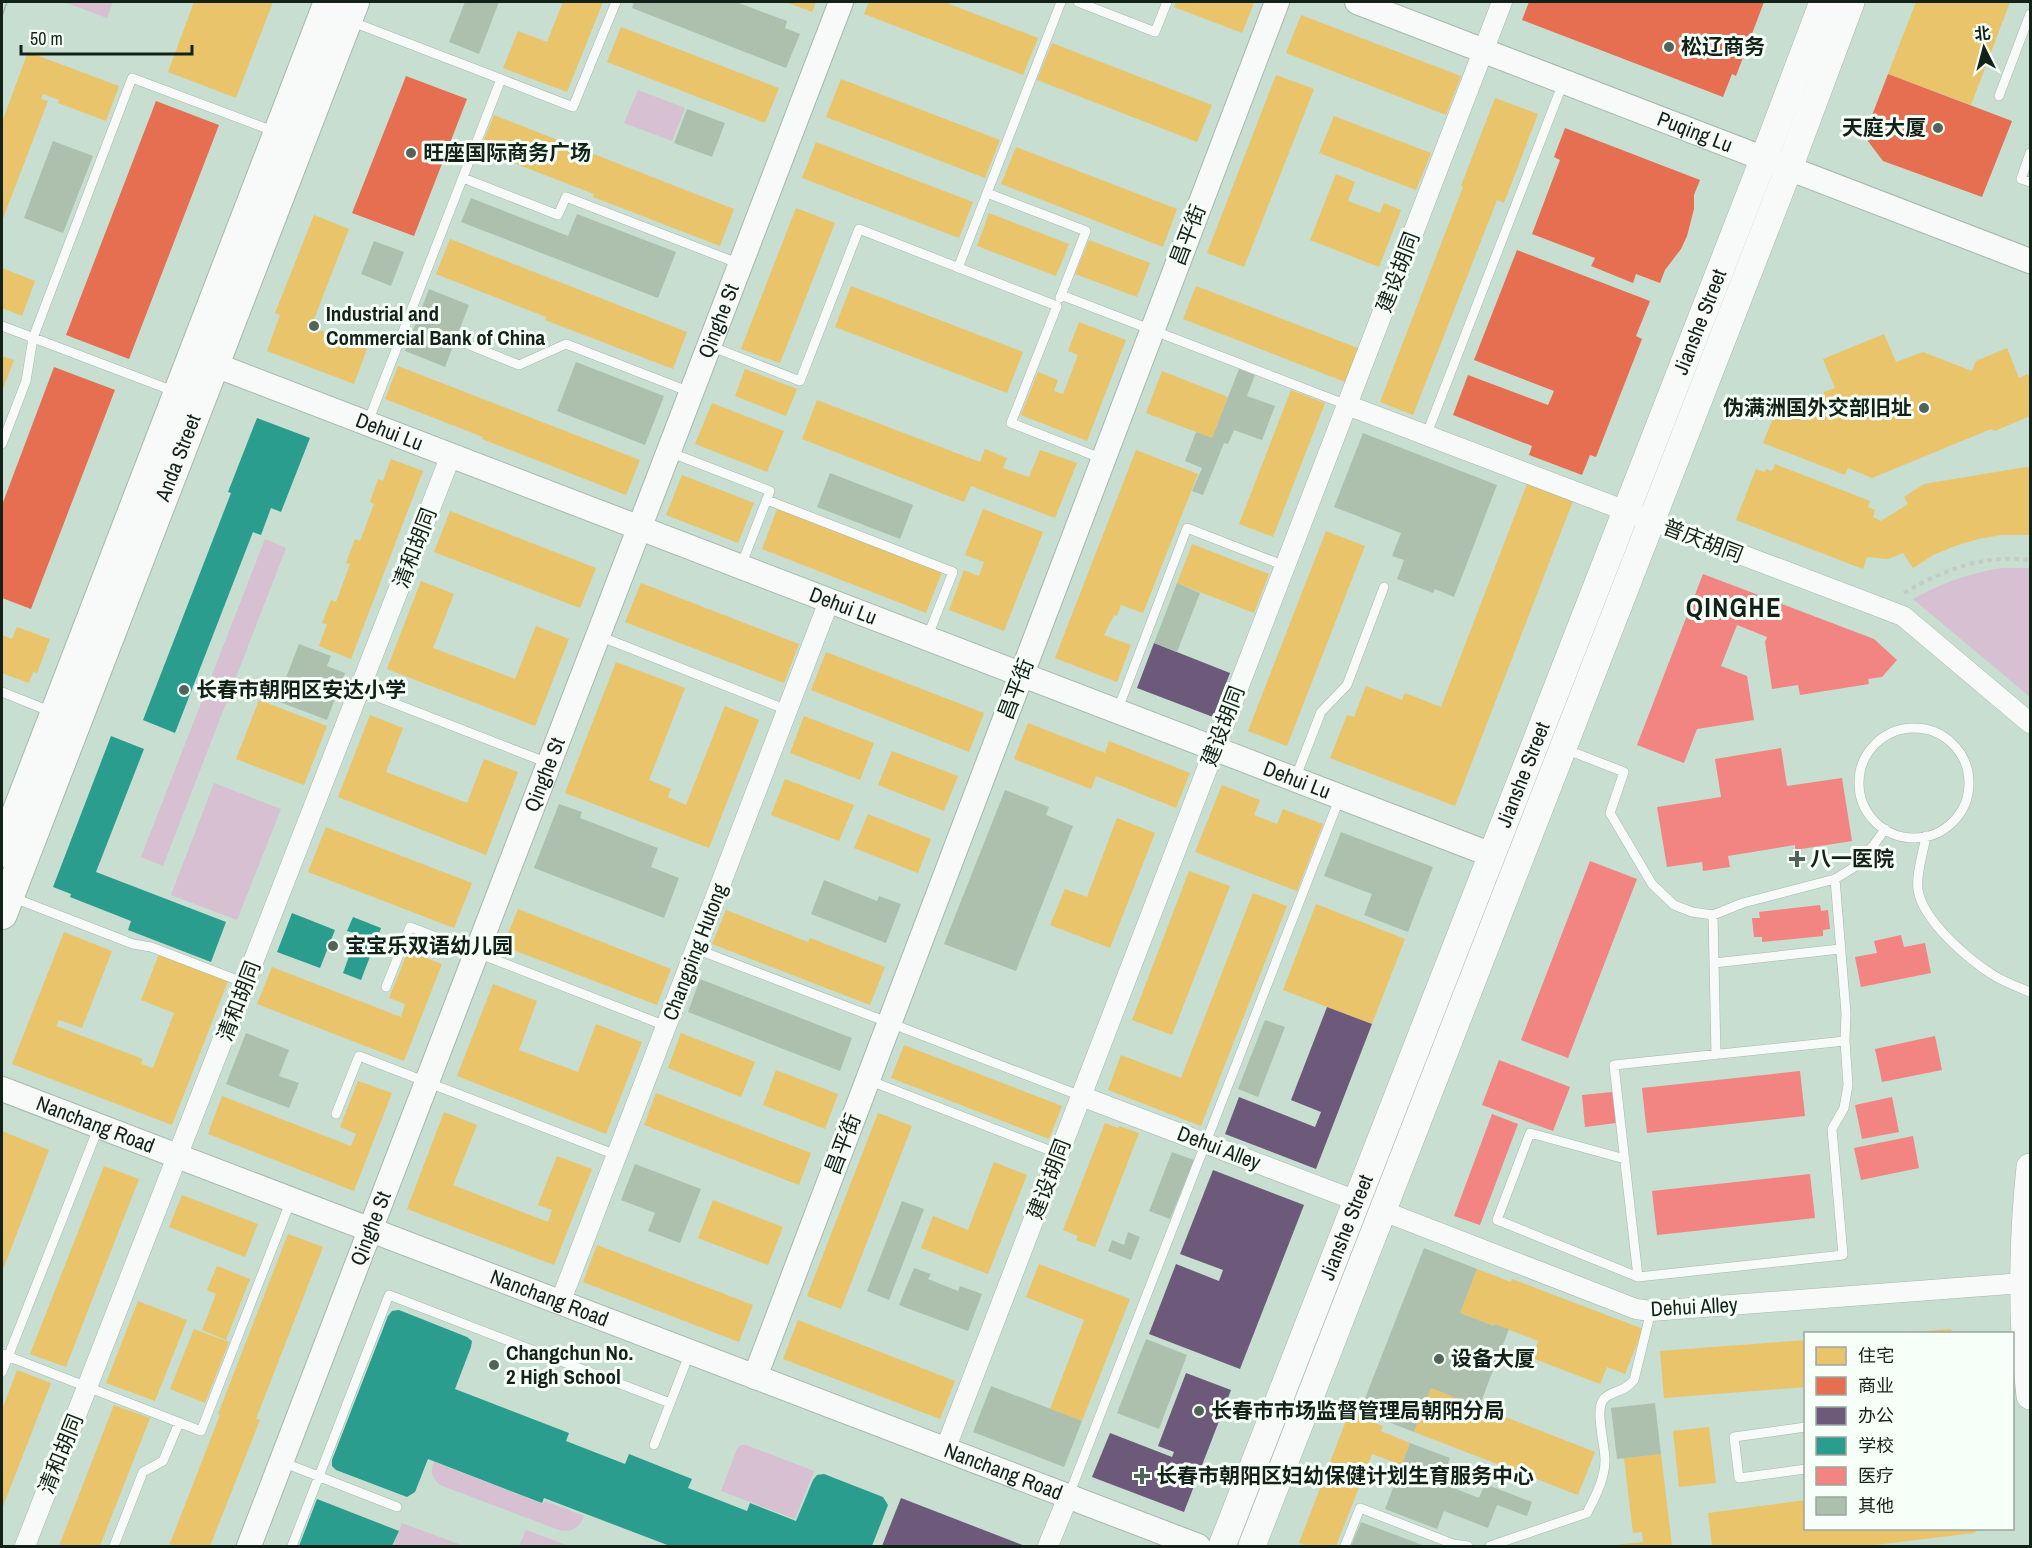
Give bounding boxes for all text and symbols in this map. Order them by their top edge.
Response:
scale bar [21,18,192,56]
north arrow [1954,18,2014,78]
text: 北 [1973,21,1992,45]
text: 50 m [30,26,63,51]
place label: 松辽商务 [1681,32,1765,61]
marker: 松辽商务 [1662,40,1676,54]
street label: Puqing Lu [1653,104,1737,159]
place label: 天庭大厦 [1842,113,1926,142]
marker: 天庭大厦 [1931,121,1945,135]
place label: 旺座国际商务广场 [423,138,591,167]
marker: 旺座国际商务广场 [404,146,418,160]
street label: 昌平街 [1163,200,1212,269]
street label: 建设胡同 [1369,227,1426,316]
street label: Jianshe Street [1666,265,1733,379]
street label: Qinghe St [691,279,746,362]
place label: Industrial and Commercial Bank of China [326,299,546,352]
marker: Industrial and Commercial Bank of China [307,319,321,333]
place label: 伪满洲国外交部旧址 [1723,393,1912,422]
marker: 伪满洲国外交部旧址 [1917,401,1931,415]
street label: Dehui Lu [352,405,427,457]
street label: Anda Street [147,410,208,506]
street label: 清和胡同 [386,503,443,592]
street label: 普庆胡同 [1659,512,1748,569]
street label: Dehui Lu [805,579,881,632]
district label: QINGHE [1686,589,1782,625]
street label: 昌平街 [991,654,1040,723]
place label: 长春市朝阳区安达小学 [196,675,406,704]
street label: 建设胡同 [1194,681,1251,770]
marker: 长春市朝阳区安达小学 [177,683,191,697]
street label: Jianshe Street [1489,717,1557,832]
street label: Qinghe St [517,733,572,816]
street label: Dehui Lu [1259,754,1335,806]
place label: 八一医院 [1810,844,1894,873]
marker: 八一医院 [1788,850,1806,868]
street label: Changping Hutong [655,879,734,1025]
place label: 宝宝乐双语幼儿园 [345,931,513,960]
marker: 宝宝乐双语幼儿园 [326,939,340,953]
street label: 清和胡同 [210,956,267,1045]
street label: Nanchang Road [32,1088,159,1160]
street label: 昌平街 [818,1109,867,1178]
street label: Dehui Alley [1173,1118,1265,1177]
street label: 建设胡同 [1020,1134,1077,1223]
street label: Jianshe Street [1312,1170,1380,1284]
street label: Qinghe St [343,1187,398,1270]
street label: Nanchang Road [486,1262,613,1333]
street label: Dehui Alley [1650,1290,1739,1323]
legend [1804,1332,2014,1530]
place label: Changchun No. 2 High School [506,1338,633,1391]
text: 住宅 [1858,1343,1894,1368]
place label: 设备大厦 [1451,1344,1535,1373]
marker: 设备大厦 [1432,1352,1446,1366]
marker: Changchun No. 2 High School [487,1358,501,1372]
text: 商业 [1858,1373,1894,1398]
place label: 长春市市场监督管理局朝阳分局 [1211,1396,1505,1425]
text: 办公 [1858,1403,1894,1428]
marker: 长春市市场监督管理局朝阳分局 [1192,1404,1206,1418]
street label: 清和胡同 [31,1409,90,1498]
text: 学校 [1858,1433,1894,1458]
street label: Nanchang Road [940,1435,1067,1507]
place label: 长春市朝阳区妇幼保健计划生育服务中心 [1156,1461,1534,1490]
text: 医疗 [1858,1463,1894,1488]
marker: 长春市朝阳区妇幼保健计划生育服务中心 [1133,1467,1151,1485]
text: 其他 [1858,1493,1894,1518]

